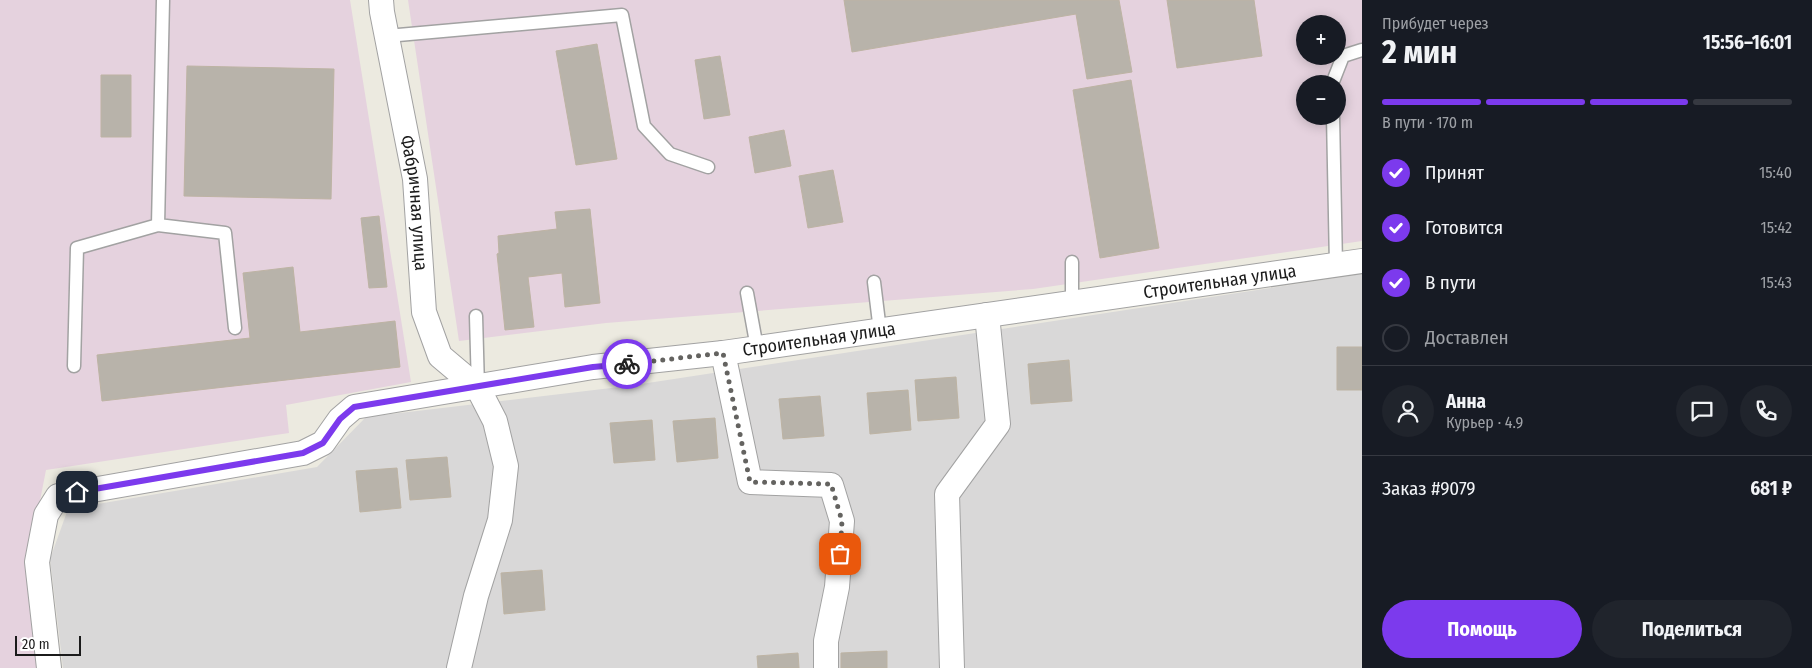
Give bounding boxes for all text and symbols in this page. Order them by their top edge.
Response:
text: Прибудет через [1382,14,1489,33]
map controls [1296,15,1346,125]
button: + [1296,15,1346,65]
text: 15:56–16:01 [1703,31,1792,54]
text: 2 мин [1382,33,1457,71]
button: − [1296,75,1346,125]
text: В пути · 170 m [1382,113,1473,132]
street label: Фабричная улица [396,133,432,272]
icon: check [1382,159,1410,187]
text: Принят [1425,161,1484,184]
text: 15:40 [1759,163,1792,182]
icon: check [1382,214,1410,242]
text: Готовится [1425,216,1503,239]
text: 15:42 [1761,218,1792,237]
street label: Строительная улица [1142,260,1298,303]
icon: check [1382,269,1410,297]
text: В пути [1425,271,1476,294]
text: 15:43 [1760,273,1792,292]
street label: Строительная улица [741,317,897,361]
text: Доставлен [1425,326,1509,349]
courier [602,339,652,389]
icon: bike [613,350,641,378]
button: person [1382,385,1434,437]
button: chat [1676,385,1728,437]
button: phone [1740,385,1792,437]
text: Анна [1446,390,1486,413]
text: Курьер · 4.9 [1446,413,1523,432]
pin [56,471,98,513]
text: Заказ #9079 [1382,477,1476,500]
text: 681 ₽ [1750,477,1792,500]
icon: home [63,478,91,506]
pin [819,533,861,575]
icon: bag [826,540,854,568]
button: Помощь [1382,600,1582,658]
button: Поделиться [1592,600,1792,658]
scale bar [15,633,81,656]
text: 20 m [22,636,50,653]

